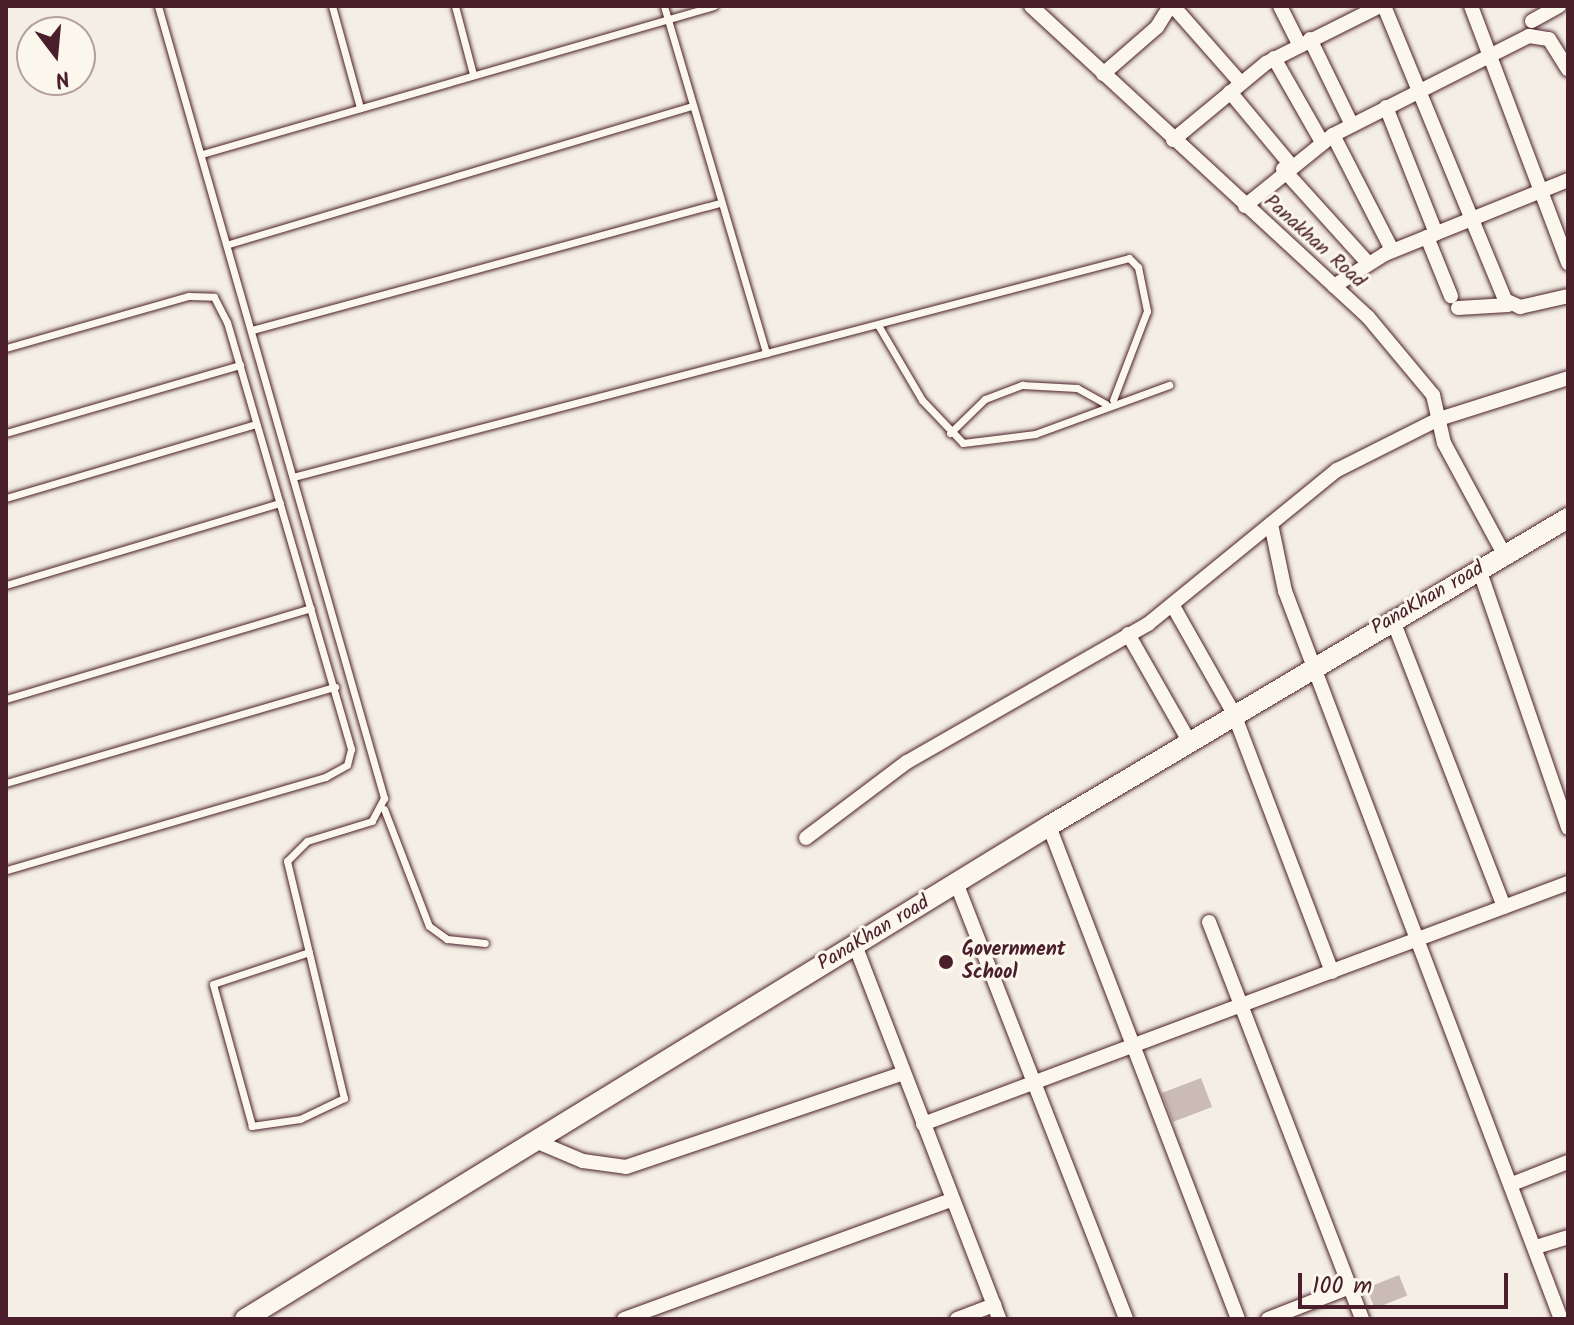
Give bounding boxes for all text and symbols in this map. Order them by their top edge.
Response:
north arrow [16,16,96,96]
text: N [51,59,74,96]
street label: Panakhan Road [1258,190,1370,294]
street label: PanaKhan road [1367,557,1489,641]
street label: PanaKhan road [814,891,934,977]
place label: Government School [962,938,1066,985]
marker: Government School [937,953,955,971]
scale bar [1302,1257,1512,1307]
text: 100 m [1312,1267,1372,1306]

